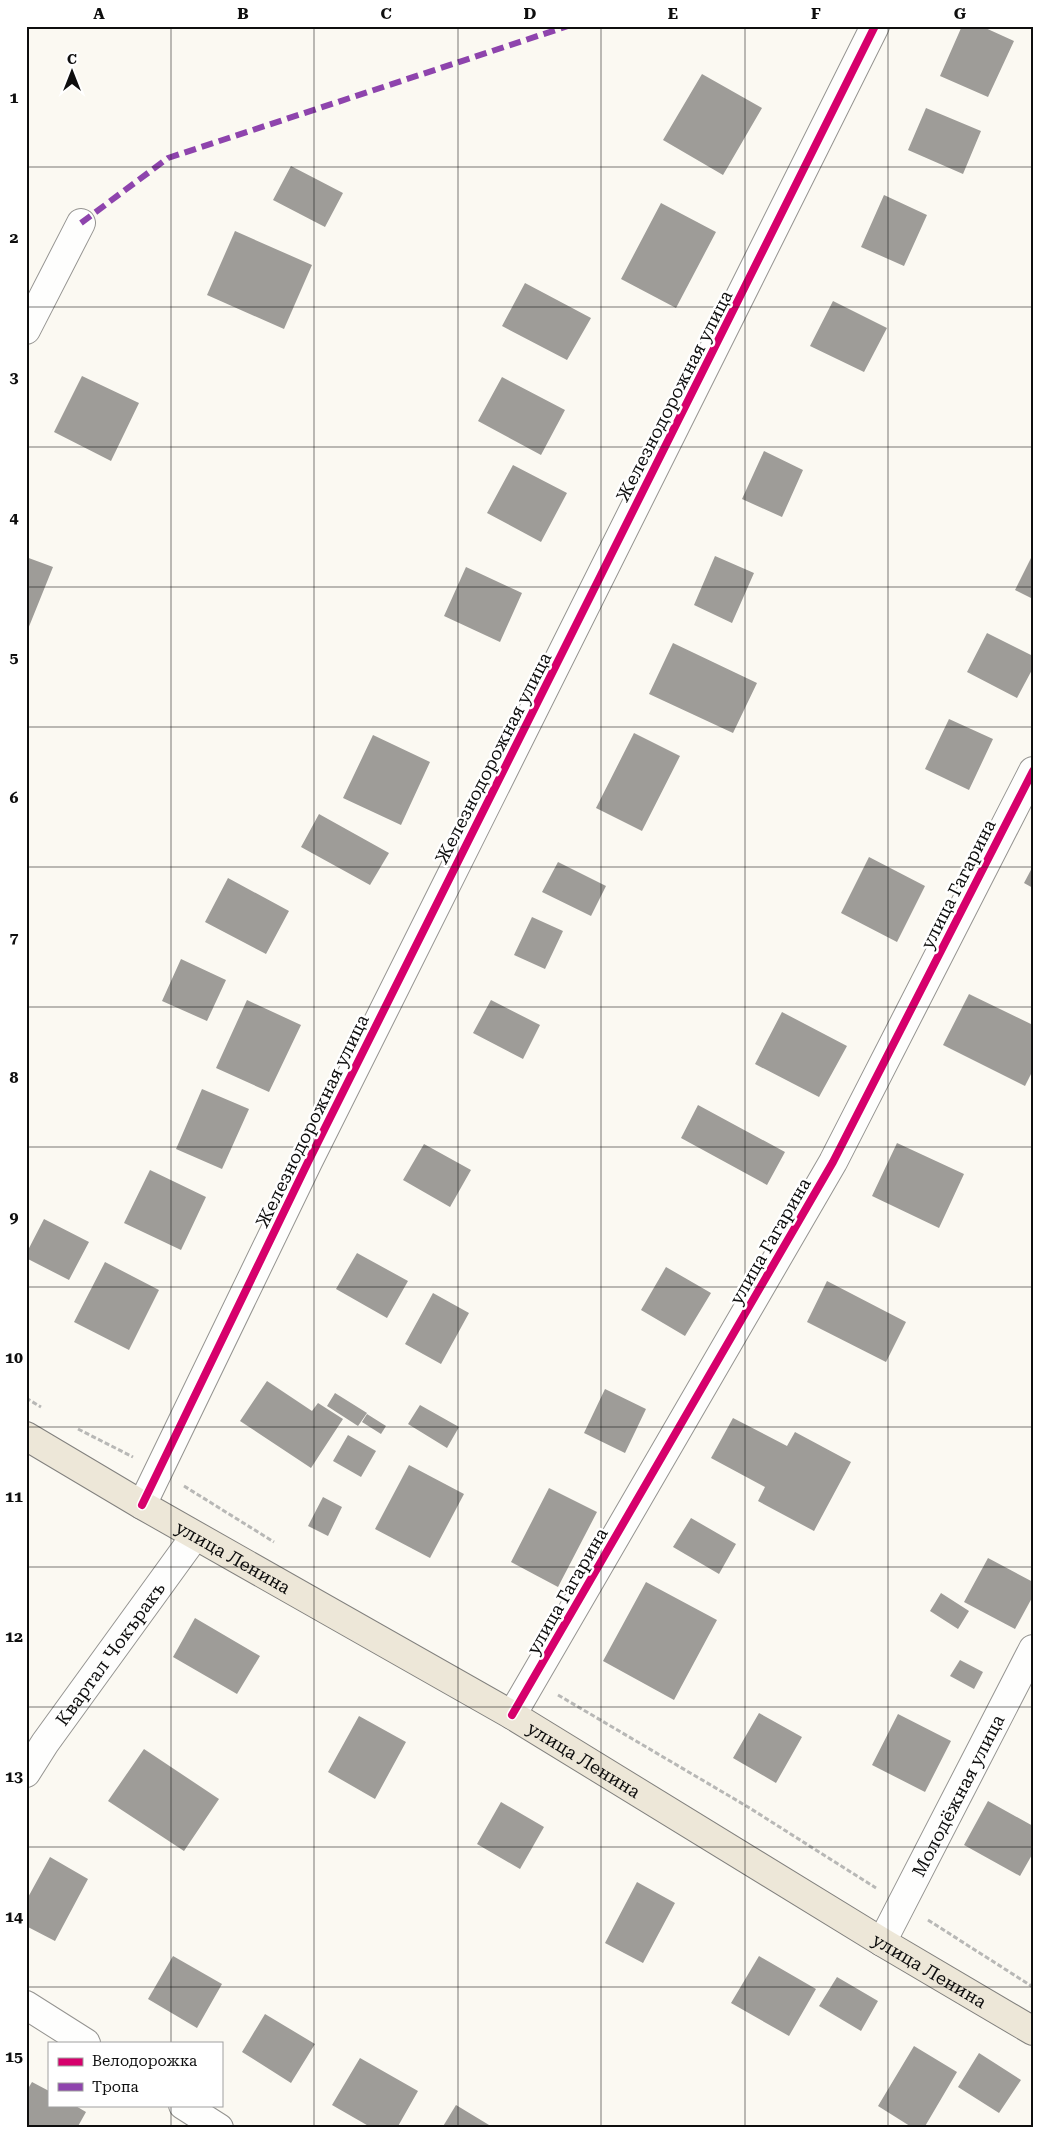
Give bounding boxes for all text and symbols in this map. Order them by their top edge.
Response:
text: A [93,4,105,23]
text: B [237,4,249,23]
text: C [380,4,392,23]
text: D [524,4,537,23]
text: E [668,4,678,23]
text: F [811,4,821,23]
text: G [954,4,967,23]
north arrow [48,48,98,98]
text: С [67,51,77,67]
text: 1 [10,88,19,107]
text: 2 [10,228,19,247]
street label: Железнодорожная улица [611,287,737,505]
text: 3 [10,368,19,387]
text: 4 [10,508,19,527]
text: 5 [10,648,19,667]
street label: Железнодорожная улица [430,649,556,867]
text: 6 [10,788,19,807]
street label: улица Гагарина [916,816,1000,952]
text: 7 [10,928,19,947]
street label: Железнодорожная улица [251,1011,373,1231]
text: 8 [10,1068,19,1087]
street label: улица Гагарина [725,1174,815,1308]
text: 9 [10,1208,19,1227]
text: 10 [5,1348,23,1367]
text: 11 [5,1487,23,1506]
street label: улица Ленина [172,1516,295,1598]
street label: улица Гагарина [522,1524,612,1658]
street label: Квартал Чокъракъ [51,1578,169,1729]
text: 12 [5,1627,23,1646]
street label: Молодёжная улица [907,1711,1008,1880]
street label: улица Ленина [524,1717,645,1802]
text: 13 [5,1767,23,1786]
text: 14 [5,1907,23,1926]
street label: улица Ленина [869,1928,991,2012]
legend [48,2042,222,2106]
text: 15 [5,2047,23,2066]
text: Велодорожка [92,2052,197,2070]
text: Тропа [92,2078,139,2096]

